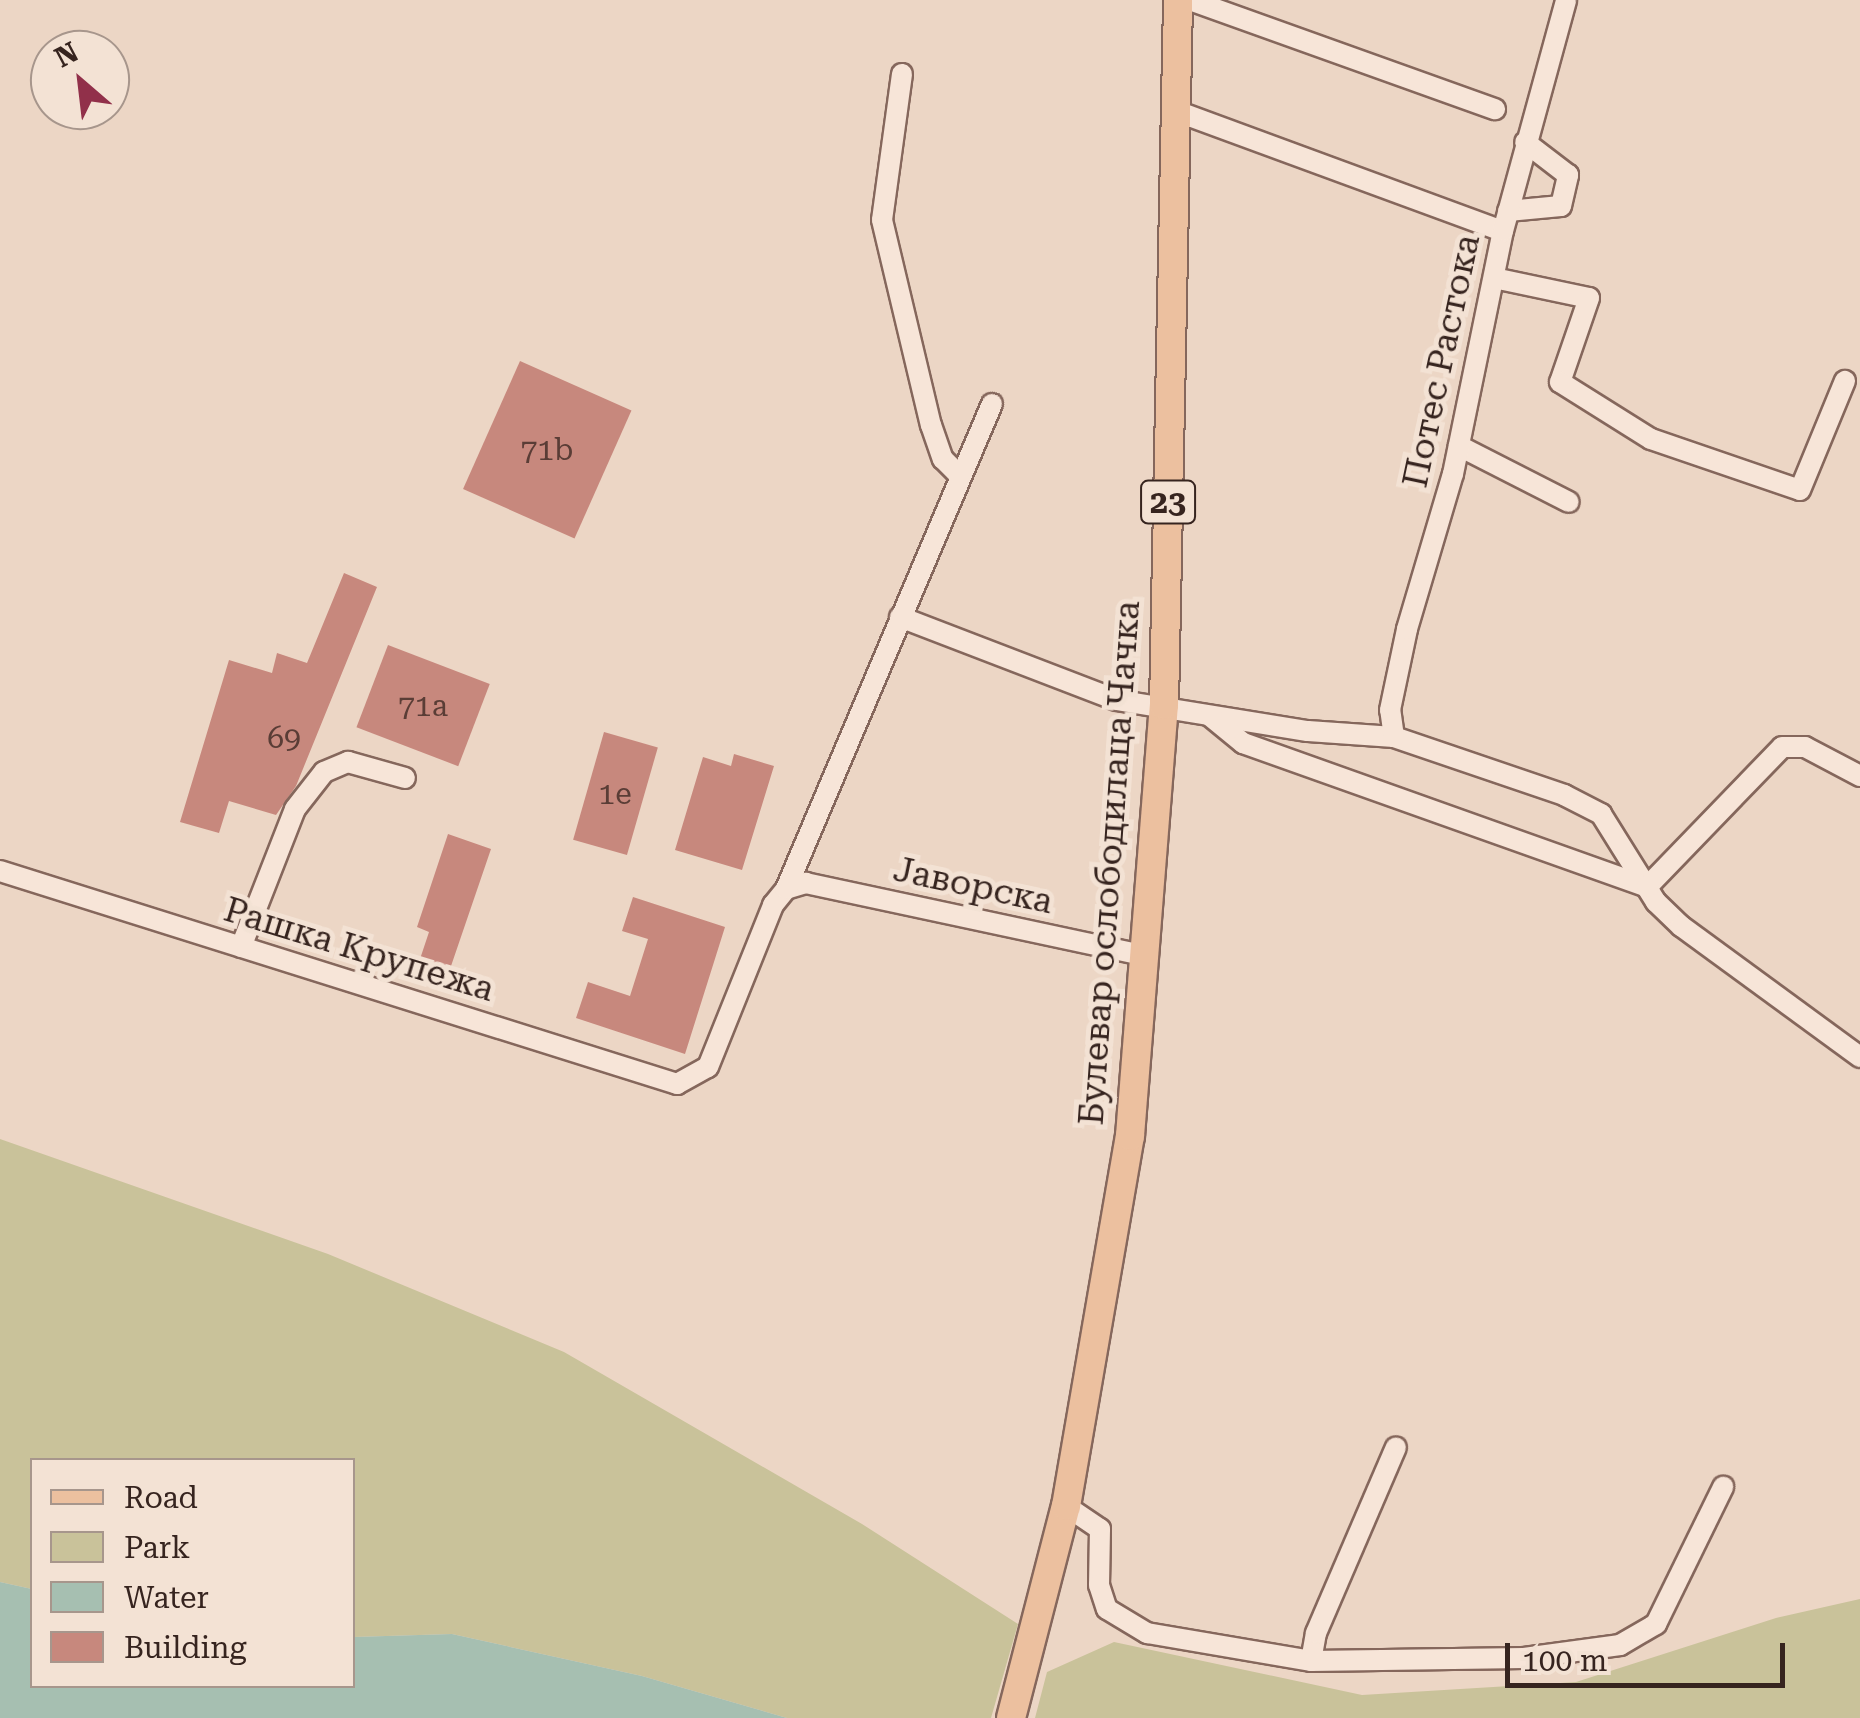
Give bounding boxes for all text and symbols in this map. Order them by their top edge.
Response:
north arrow [30,30,130,130]
text: N [49,35,84,74]
street label: Потес Растока [1395,231,1489,491]
house number: 71b [521,432,573,468]
road number: 23 [1138,475,1198,529]
street label: Булевар ослободилаца Чачка [1071,599,1149,1127]
house number: 71a [398,688,448,724]
house number: 69 [267,720,301,756]
house number: 1e [598,776,632,812]
street label: Јаворска [890,849,1056,923]
street label: Рашка Крупежа [219,889,499,1011]
legend [30,1458,355,1688]
text: Road [124,1480,198,1515]
text: Park [124,1530,190,1565]
text: Water [124,1580,209,1615]
scale bar [1510,1623,1790,1685]
text: Building [124,1630,247,1665]
text: 100 m [1522,1643,1607,1678]

